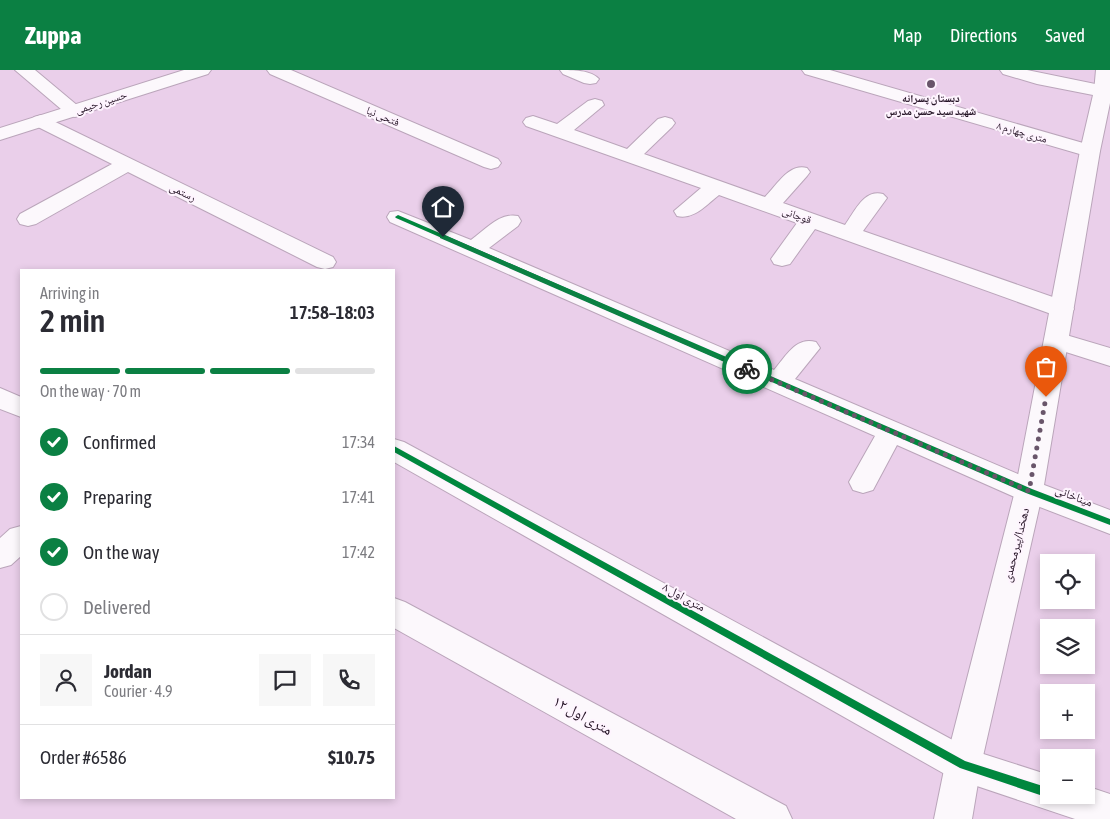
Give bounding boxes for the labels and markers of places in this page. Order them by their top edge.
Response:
marker: دبستان پسرانه شهید سید حسن مدرس [925,78,937,90]
place label: دبستان پسرانه شهید سید حسن مدرس [886,92,977,119]
pin [422,186,464,237]
pin [1025,346,1067,397]

